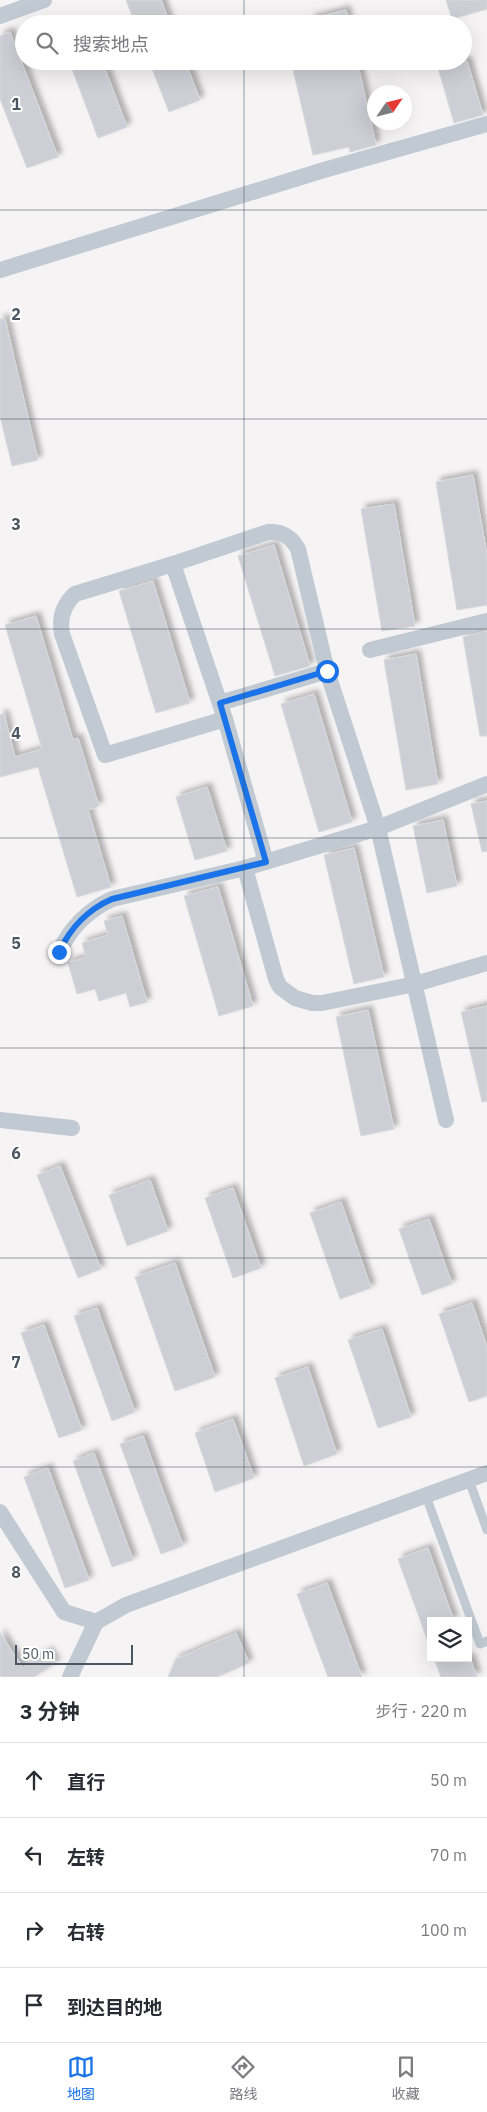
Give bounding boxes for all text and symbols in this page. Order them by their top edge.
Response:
search box [15,15,472,70]
icon: search [33,29,61,57]
text: 搜索地点 [73,32,149,56]
north arrow [367,85,412,130]
text: 1 [11,94,21,114]
text: 2 [11,304,21,324]
text: 3 [11,514,21,534]
route start [316,660,339,683]
text: 4 [11,723,21,743]
text: 5 [11,933,21,953]
route end [48,941,71,964]
text: 6 [11,1143,21,1163]
text: 7 [11,1352,21,1372]
text: 8 [11,1562,21,1582]
map controls [427,1617,472,1662]
button: layers [427,1617,472,1662]
scale bar [15,1642,132,1665]
text: 50 m [22,1645,54,1663]
text: 3 分钟 [20,1697,80,1725]
text: 步行 · 220 m [376,1701,467,1721]
icon: ahead [20,1766,48,1794]
text: 直行 [67,1770,105,1794]
text: 50 m [430,1770,467,1790]
icon: left [20,1841,48,1869]
text: 左转 [67,1845,105,1869]
text: 70 m [430,1845,467,1865]
icon: right [20,1916,48,1944]
text: 右转 [67,1920,105,1944]
text: 100 m [420,1920,467,1940]
icon: arrive [20,1991,48,2019]
text: 到达目的地 [67,1995,162,2019]
tab: 地图 [67,2053,95,2103]
tab: 路线 [229,2053,257,2103]
tab: 收藏 [392,2053,420,2103]

